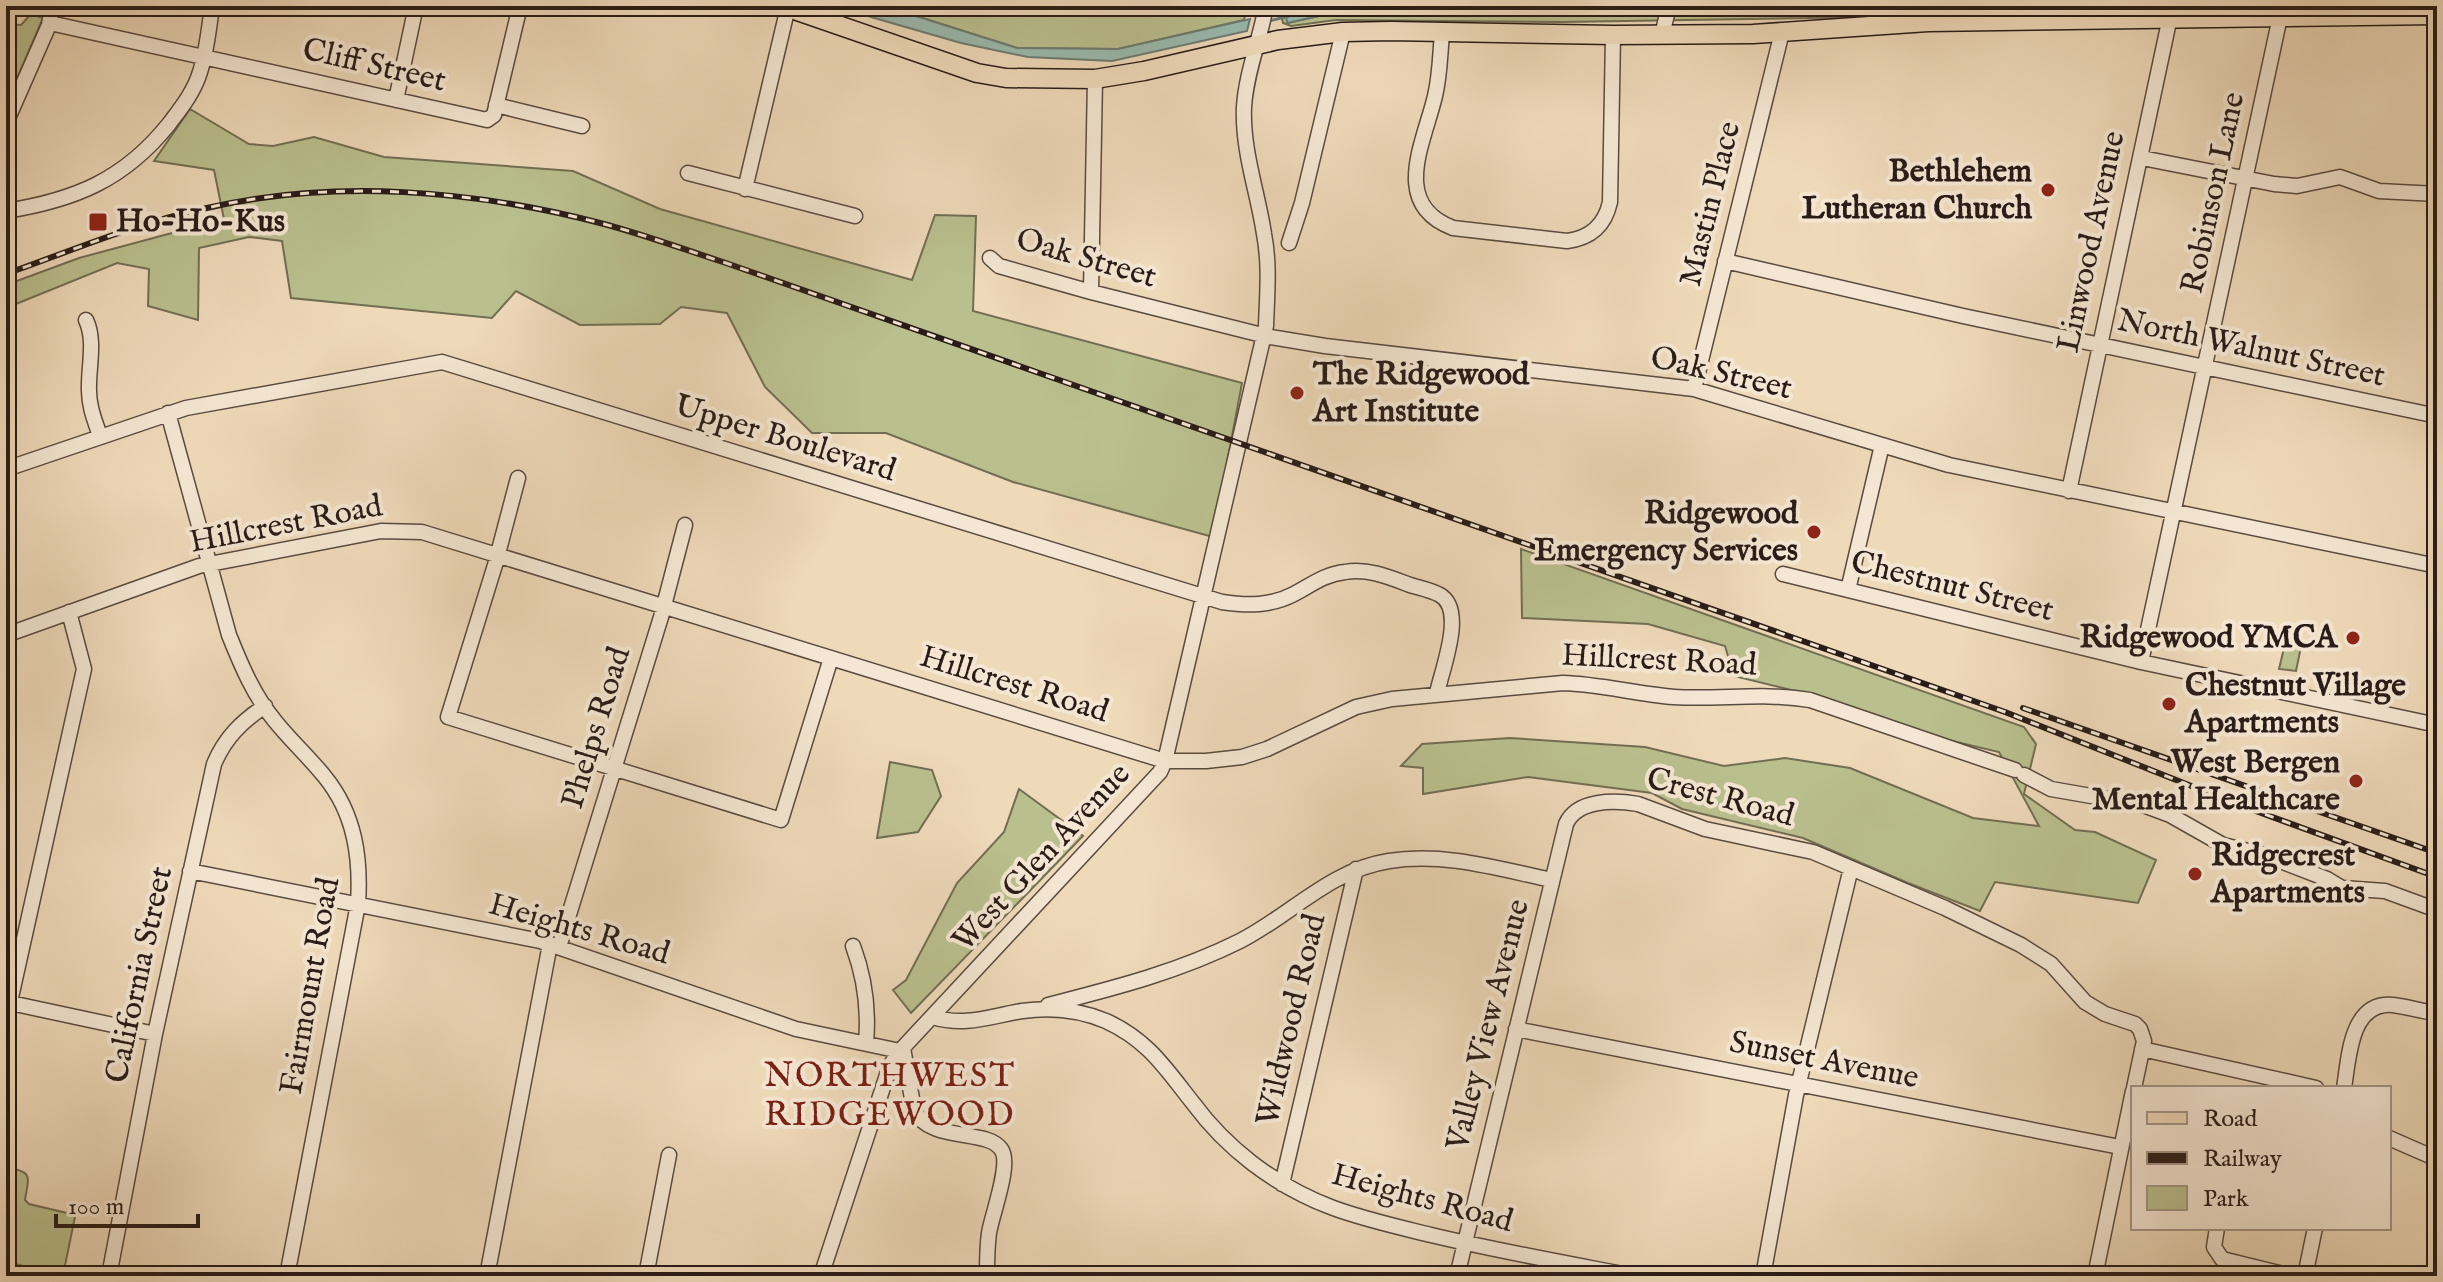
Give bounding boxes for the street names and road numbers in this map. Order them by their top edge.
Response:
street label: Cliff Street [298,30,450,102]
street label: Robinson Lane [2173,89,2255,297]
street label: Mastin Place [1671,117,1751,291]
street label: Linwood Avenue [2049,128,2135,356]
street label: Oak Street [1011,219,1161,299]
street label: North Walnut Street [2113,301,2389,397]
street label: Oak Street [1646,338,1796,410]
street label: Upper Boulevard [669,386,902,492]
street label: Hillcrest Road [186,486,387,564]
street label: Chestnut Street [1846,542,2058,632]
street label: Hillcrest Road [1560,635,1758,687]
street label: Hillcrest Road [915,637,1114,733]
street label: Phelps Road [553,641,641,814]
street label: West Glen Avenue [944,755,1140,961]
street label: Crest Road [1642,759,1799,838]
street label: California Street [97,863,183,1087]
street label: Fairmount Road [272,873,350,1098]
street label: Heights Road [484,885,675,976]
street label: Valley View Avenue [1438,895,1540,1156]
street label: Wildwood Road [1248,909,1336,1130]
street label: Sunset Avenue [1726,1023,1922,1099]
street label: Heights Road [1327,1155,1518,1243]

